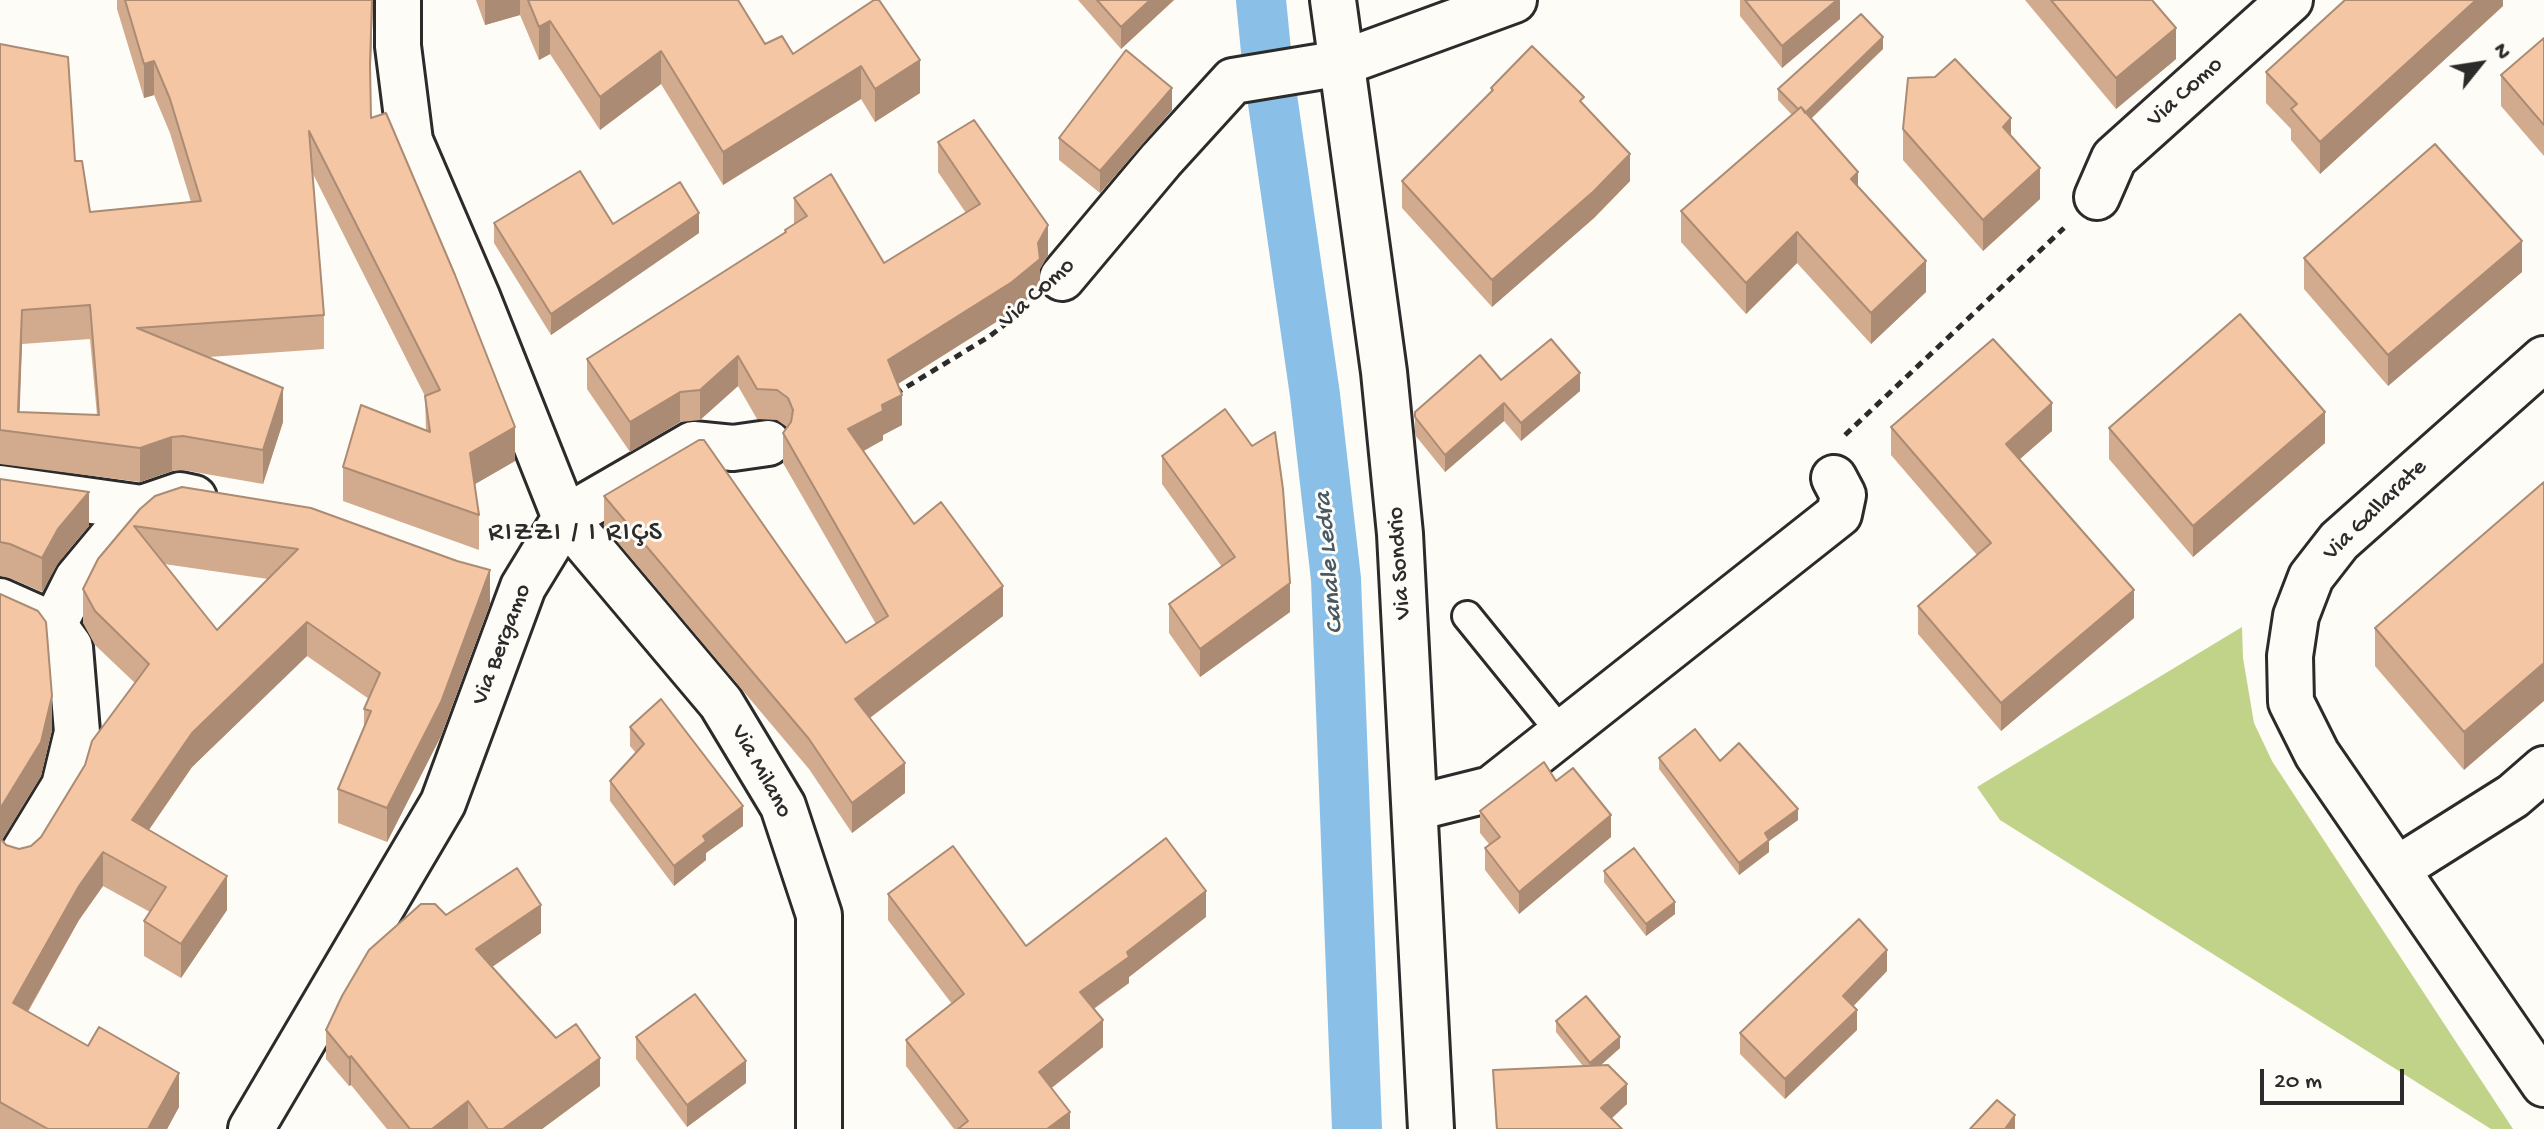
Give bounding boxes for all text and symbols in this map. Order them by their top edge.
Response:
north arrow [2440,24,2520,104]
text: N [2486,39,2516,65]
street label: Via Como [2142,51,2230,135]
street label: Via Como [994,252,1082,336]
street label: Via Gallarate [2318,454,2434,568]
water label: Canale Ledra [1309,491,1353,635]
street label: Via Sondrio [1383,506,1419,620]
district label: RIZZI / I RIÇS [488,518,664,552]
street label: Via Bergamo [467,580,539,710]
street label: Via Milano [723,720,797,824]
scale bar [2264,1053,2408,1103]
text: 20 m [2274,1068,2322,1097]

